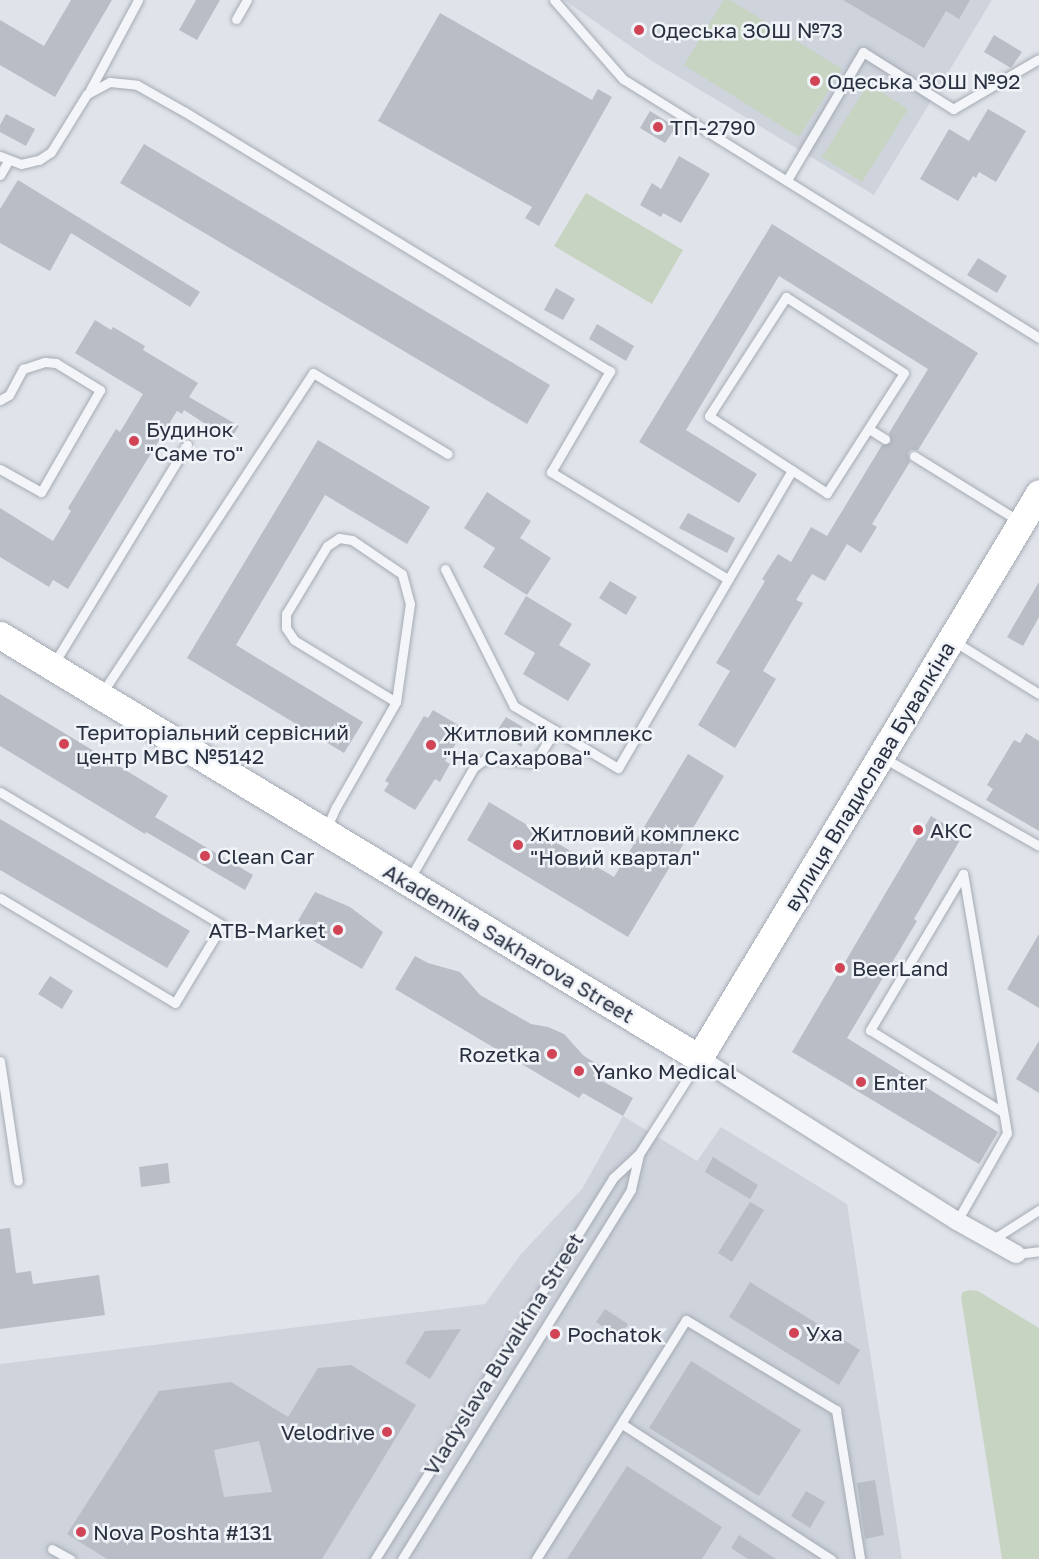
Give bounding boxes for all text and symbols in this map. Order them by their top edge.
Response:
place label: Одеська ЗОШ №73 [651,17,843,43]
marker: Одеська ЗОШ №73 [632,23,646,37]
place label: Одеська ЗОШ №92 [827,68,1021,94]
marker: Одеська ЗОШ №92 [808,74,822,88]
place label: ТП-2790 [670,114,756,140]
marker: ТП-2790 [651,120,665,134]
place label: Будинок "Саме то" [146,416,244,466]
marker: Будинок "Саме то" [127,434,141,448]
street label: вулиця Владислава Бувалкіна [778,637,960,915]
place label: Територіальний сервісний центр МВС №5142 [76,719,349,769]
place label: Житловий комплекс "На Сахарова" [443,720,653,770]
marker: Територіальний сервісний центр МВС №5142 [57,737,71,751]
marker: Житловий комплекс "На Сахарова" [424,738,438,752]
place label: АКС [930,817,973,843]
place label: Житловий комплекс "Новий квартал" [530,820,740,870]
marker: АКС [911,823,925,837]
marker: Житловий комплекс "Новий квартал" [511,838,525,852]
place label: Clean Car [217,843,314,869]
marker: Clean Car [198,849,212,863]
street label: Akademika Sakharova Street [379,858,639,1028]
place label: ATB-Market [208,917,326,943]
marker: ATB-Market [331,923,345,937]
place label: BeerLand [852,955,948,981]
marker: BeerLand [833,961,847,975]
place label: Rozetka [459,1041,540,1067]
marker: Rozetka [545,1047,559,1061]
place label: Yanko Medical [592,1058,737,1084]
marker: Yanko Medical [570,1062,588,1080]
place label: Enter [873,1069,927,1095]
marker: Enter [854,1075,868,1089]
street label: Vladyslava Buvalkina Street [418,1228,588,1480]
place label: Уха [806,1320,843,1346]
place label: Pochatok [567,1321,662,1347]
marker: Уха [787,1326,801,1340]
marker: Pochatok [548,1327,562,1341]
place label: Velodrive [281,1419,375,1445]
marker: Velodrive [380,1425,394,1439]
place label: Nova Poshta #131 [93,1519,272,1545]
marker: Nova Poshta #131 [74,1525,88,1539]

